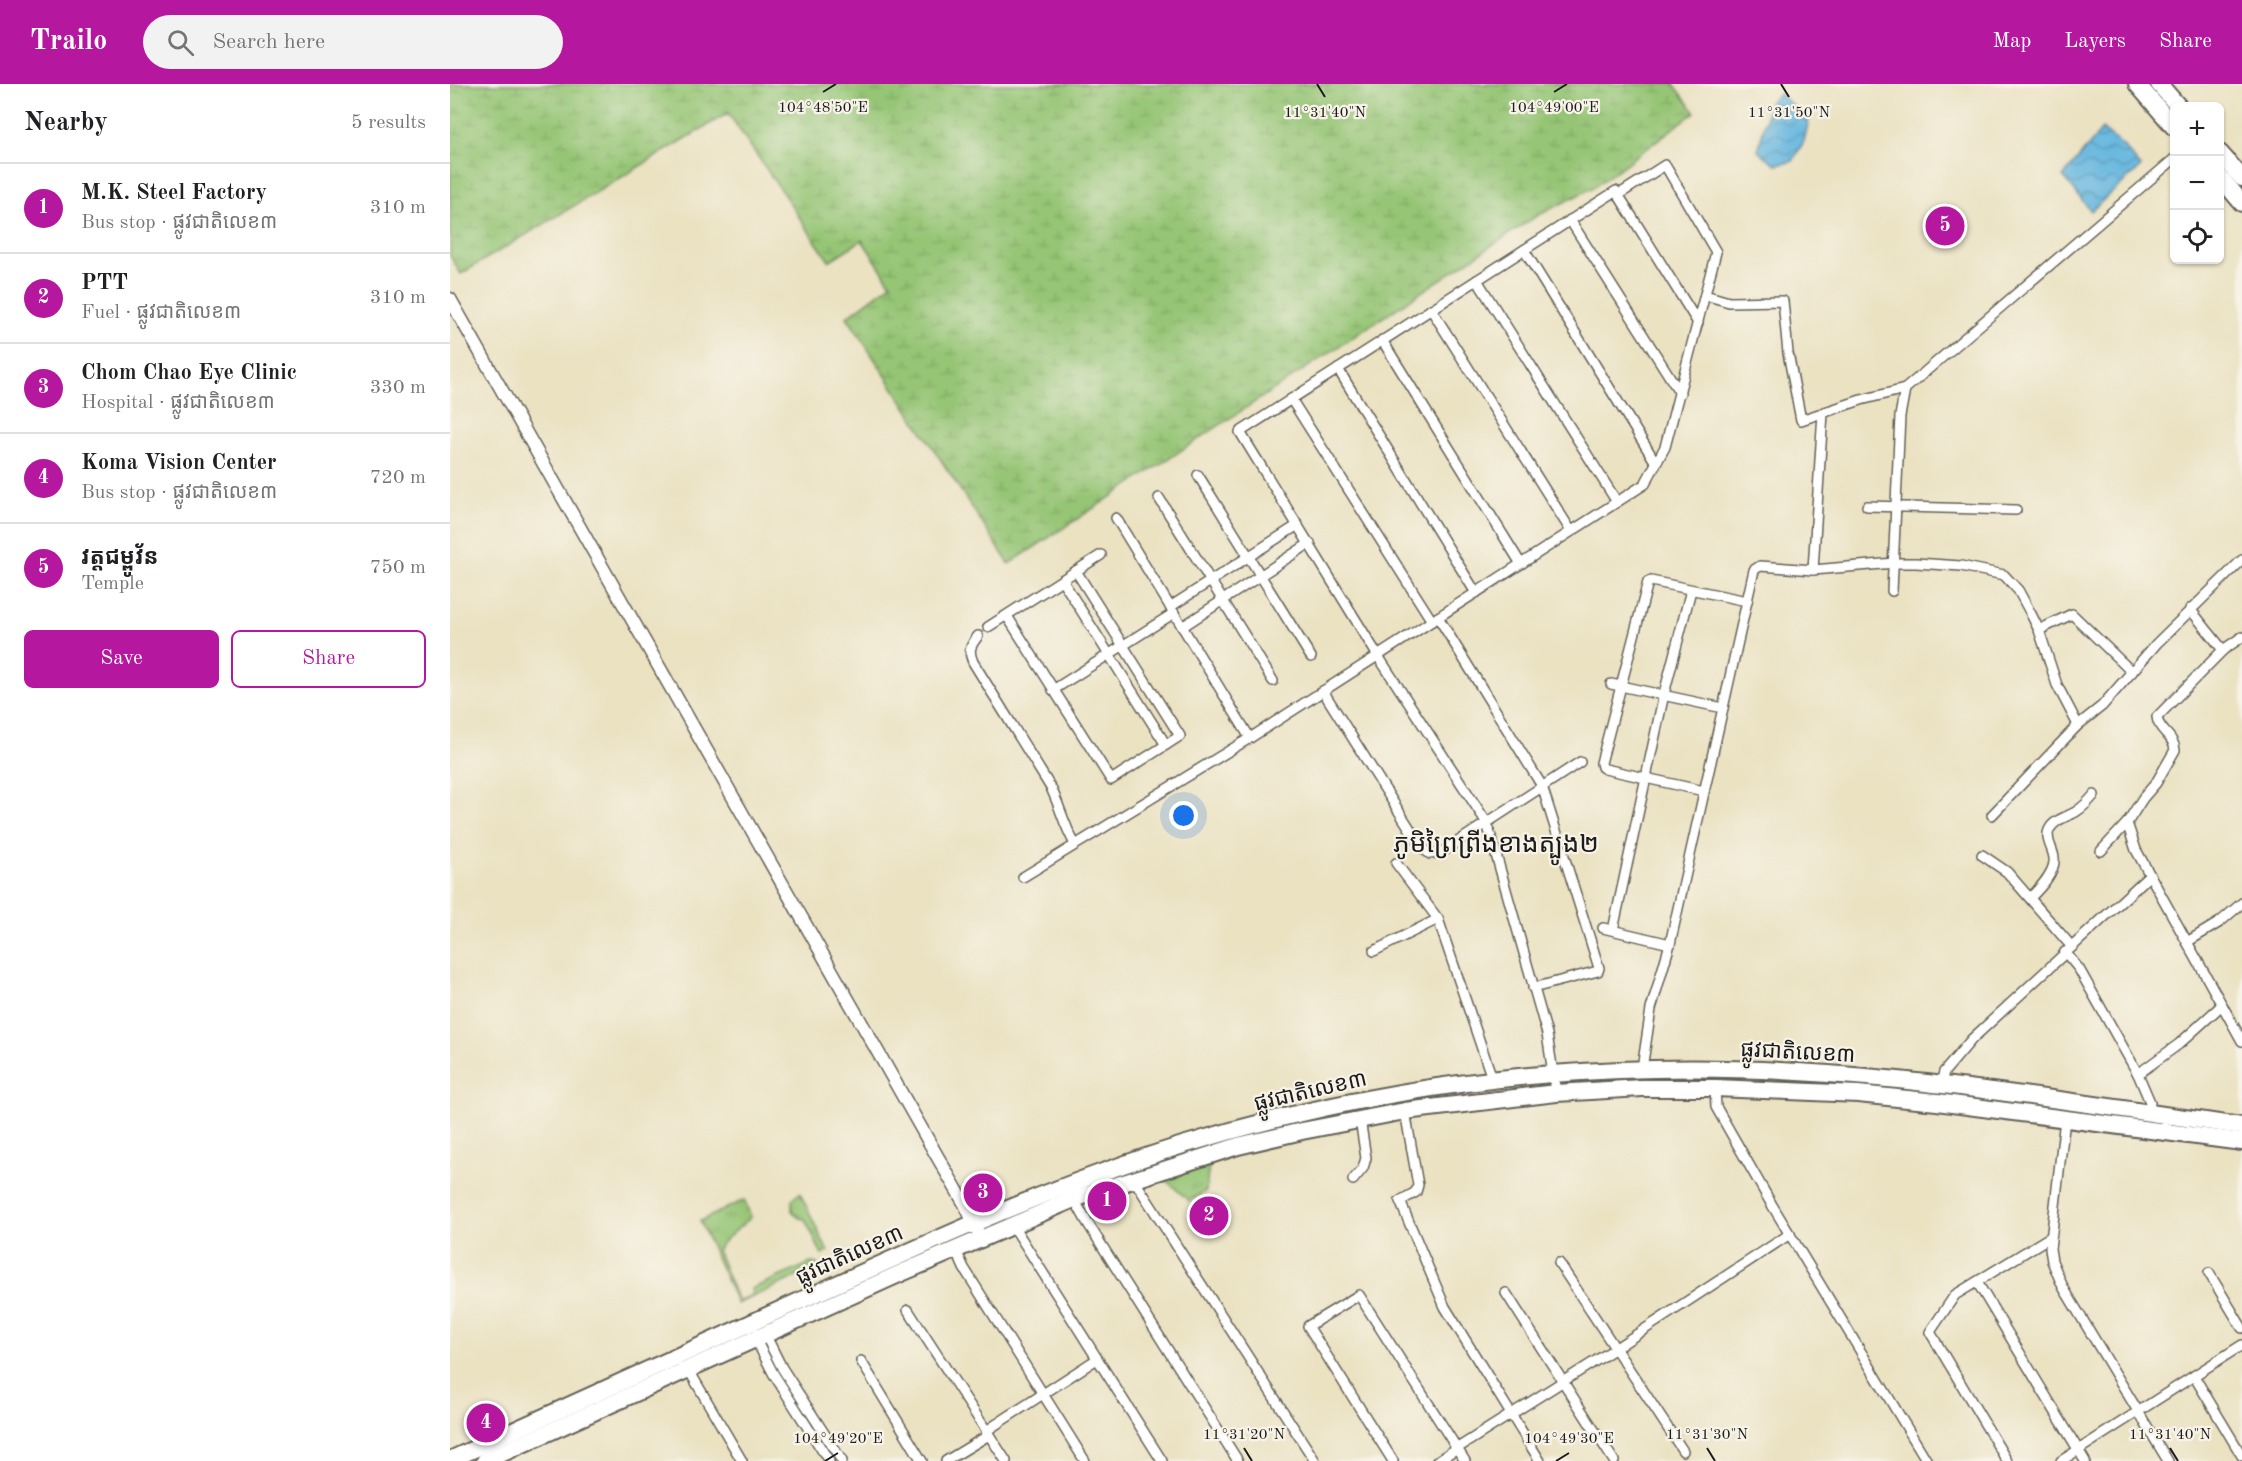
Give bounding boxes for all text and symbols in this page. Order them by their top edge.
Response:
search box [143,15,563,69]
icon: search [164,26,197,59]
text: Trailo [30,28,107,56]
text: Search here [212,31,325,53]
text: Map [1992,31,2031,52]
text: Layers [2064,31,2126,52]
text: Share [2159,31,2212,52]
text: 104°48'50"E [778,101,868,116]
text: 104°49'00"E [1509,101,1599,116]
map controls [2170,102,2224,264]
button: + [2170,102,2224,156]
text: 11°31'40"N [1284,106,1366,121]
text: 11°31'50"N [1748,106,1830,121]
text: Nearby [24,110,108,136]
text: 5 results [351,113,426,133]
button: − [2170,156,2224,210]
text: M.K. Steel Factory [81,182,267,204]
text: 1 [38,198,49,218]
text: 310 m [370,198,426,218]
pin: 5 [1926,204,1964,248]
button: locate [2170,210,2224,264]
text: Bus stop · ផ្លូវជាតិលេខ៣ [81,213,277,233]
text: PTT [81,272,128,294]
text: 2 [38,288,49,308]
text: 310 m [370,288,426,308]
text: Fuel · ផ្លូវជាតិលេខ៣ [81,303,241,323]
text: Chom Chao Eye Clinic [81,362,297,384]
text: 3 [38,378,49,398]
text: 330 m [370,378,426,398]
text: Hospital · ផ្លូវជាតិលេខ៣ [81,393,275,413]
text: Koma Vision Center [81,452,277,474]
text: 4 [38,468,49,488]
text: 720 m [370,468,426,488]
text: Bus stop · ផ្លូវជាតិលេខ៣ [81,483,277,503]
text: វត្តជម្ពូវ័ន [81,547,158,569]
text: 5 [38,558,49,578]
text: 750 m [370,558,426,578]
text: Temple [81,574,144,594]
button: Save [24,630,219,688]
button: Share [231,630,426,688]
your location [1169,801,1198,830]
district label: ភូមិព្រៃព្រីងខាងត្បូង២ [1393,827,1599,866]
street label: ផ្លូវជាតិលេខ៣ [1739,1037,1856,1074]
street label: ផ្លូវជាតិលេខ៣ [1251,1066,1371,1123]
pin: 3 [964,1170,1002,1216]
pin: 1 [1088,1178,1126,1224]
pin: 2 [1190,1194,1228,1238]
street label: ផ្លូវជាតិលេខ៣ [792,1220,910,1296]
pin: 4 [466,1400,506,1446]
text: 11°31'20"N [1203,1428,1285,1443]
text: 11°31'30"N [1666,1428,1748,1443]
text: 11°31'40"N [2129,1428,2211,1443]
text: 104°49'20"E [793,1432,883,1447]
text: 104°49'30"E [1524,1432,1614,1447]

